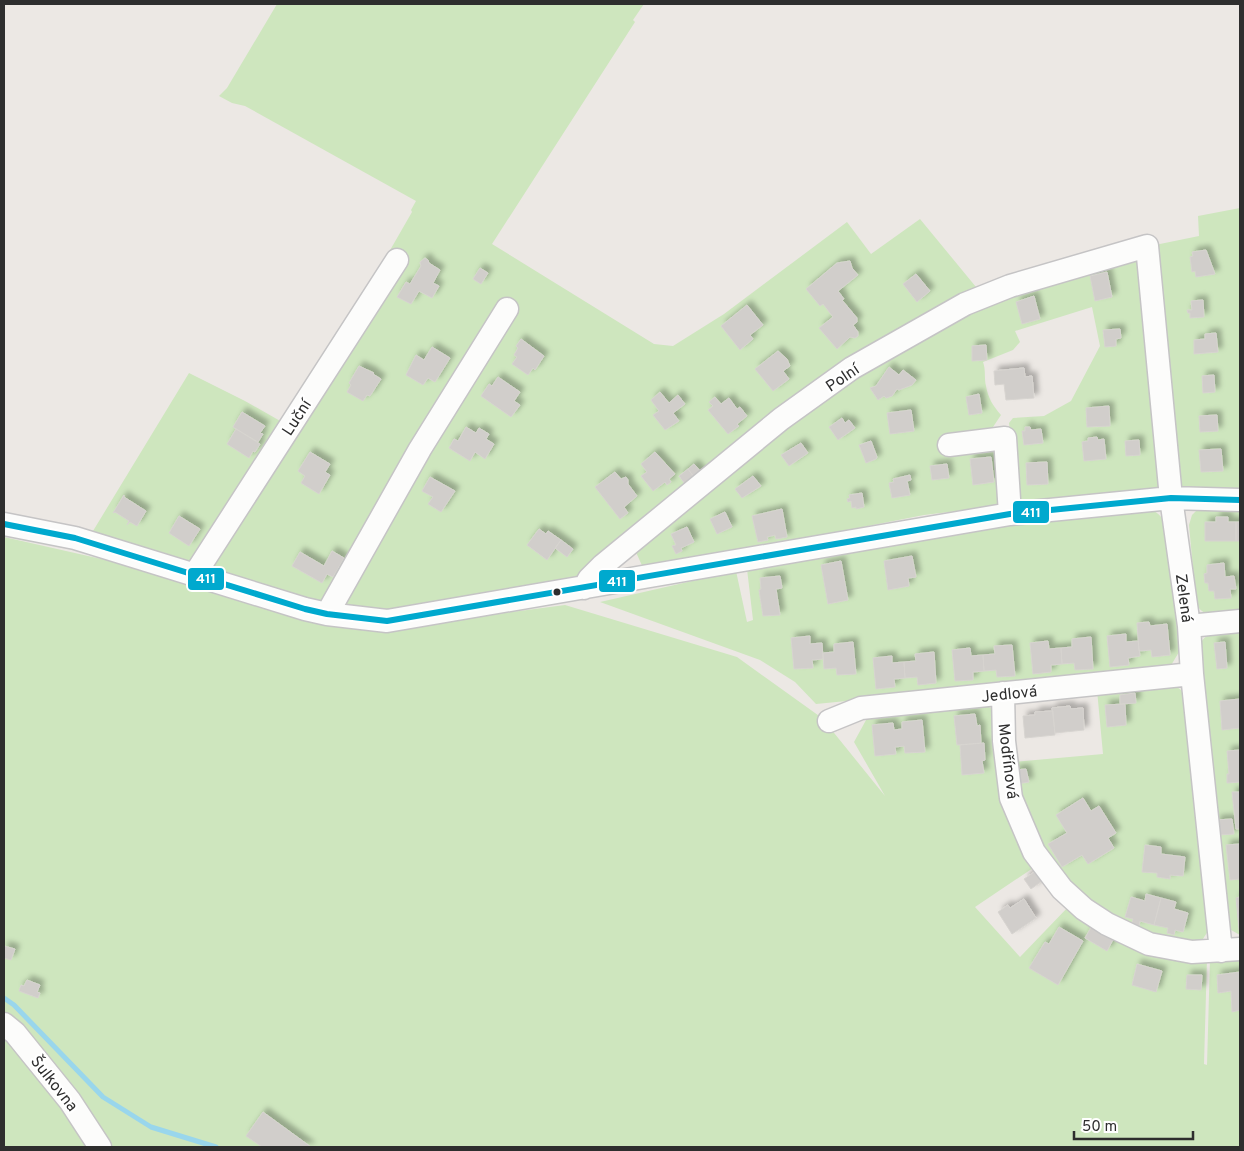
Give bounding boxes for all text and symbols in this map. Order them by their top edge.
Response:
street label: Polní [822,359,865,397]
street label: Luční [279,395,318,440]
line badge: 411 [1012,500,1050,524]
text: 411 [1021,505,1041,522]
line badge: 411 [187,567,225,591]
line badge: 411 [598,569,636,593]
text: 411 [196,571,216,588]
street label: Zelená [1170,573,1196,624]
text: 411 [607,574,627,591]
unlabelled marker [552,587,562,597]
street label: Jedlová [980,682,1038,708]
street label: Modřínová [992,722,1022,800]
street label: Šulkovna [25,1051,83,1116]
scale bar [1074,1108,1193,1140]
text: 50 m [1082,1118,1117,1137]

